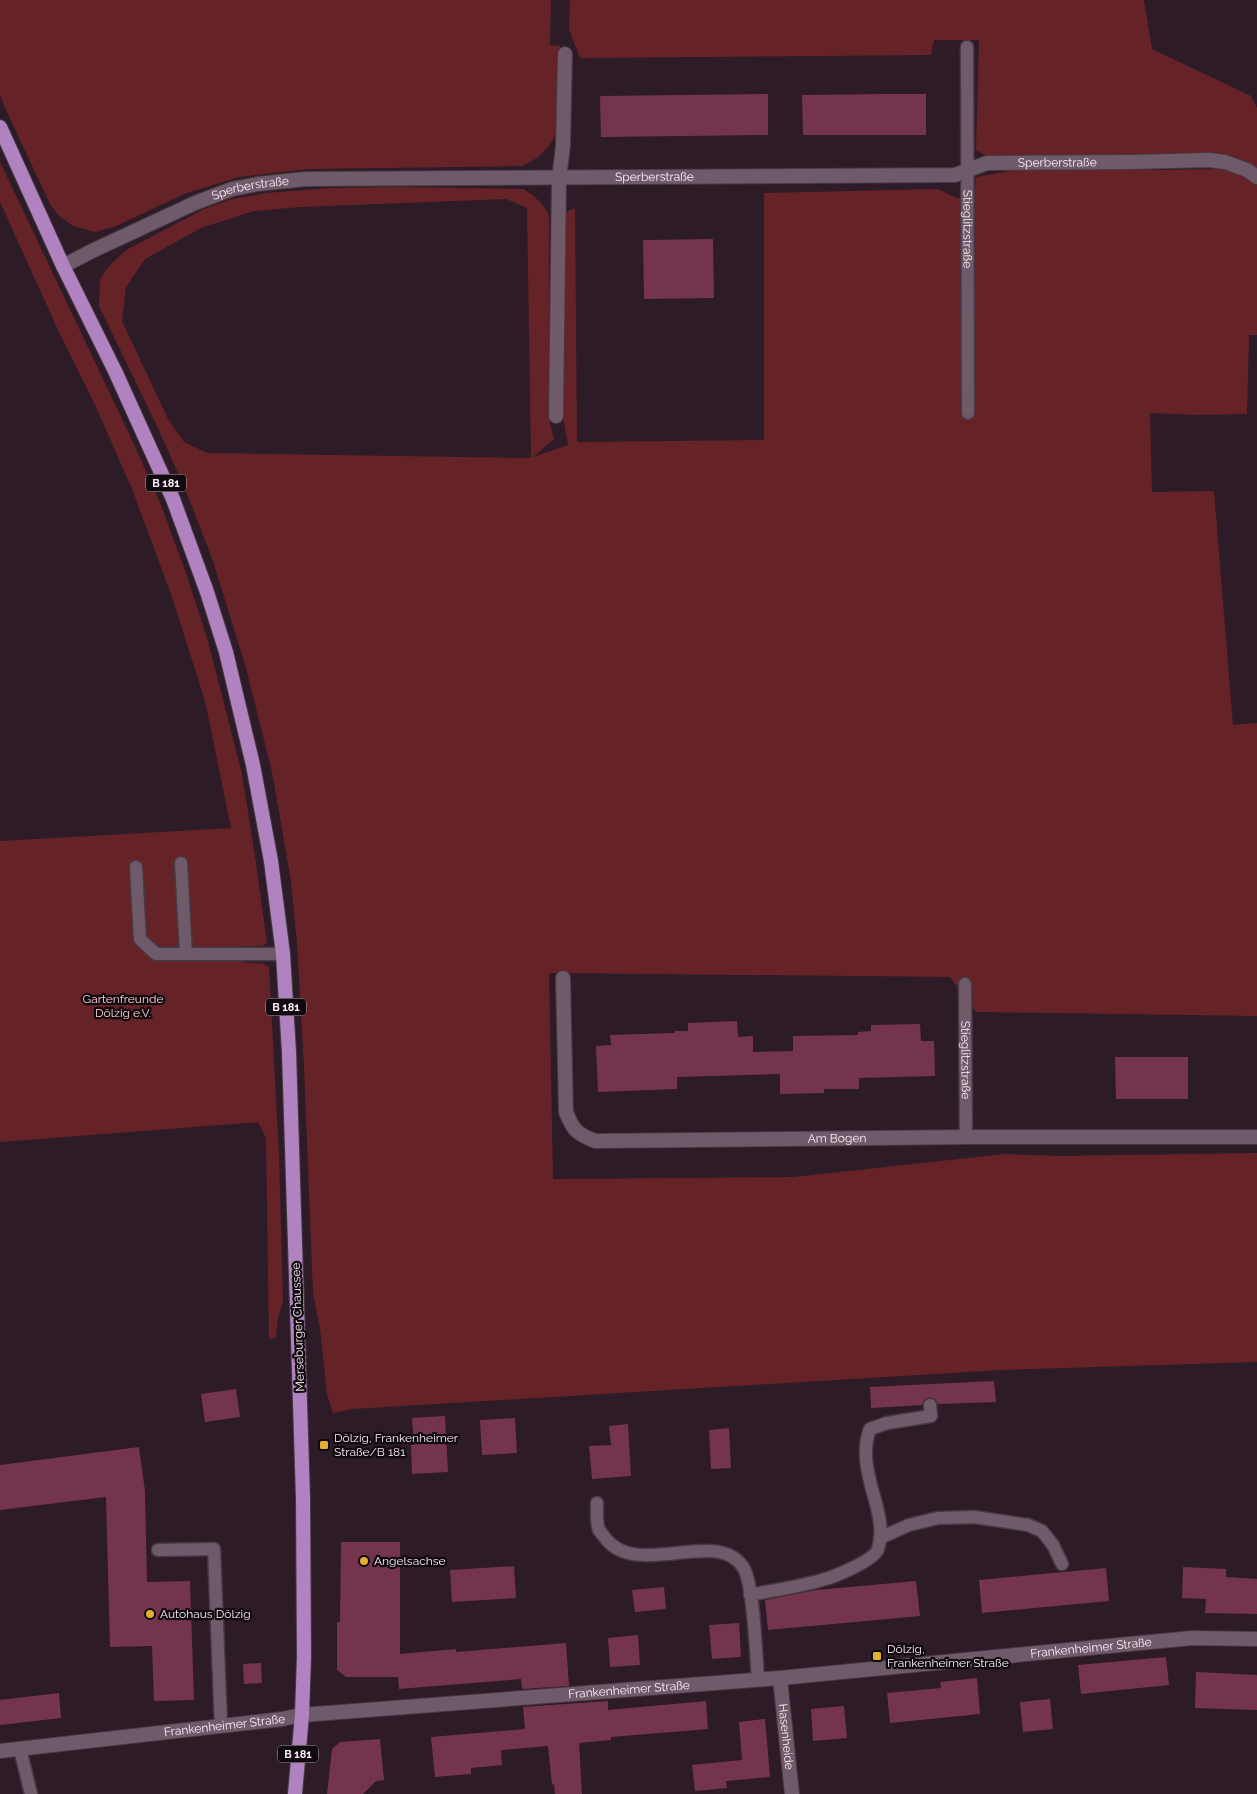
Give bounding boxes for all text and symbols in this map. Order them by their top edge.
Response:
street label: Sperberstraße [1018,155,1097,170]
street label: Sperberstraße [615,170,694,184]
street label: Sperberstraße [210,174,290,203]
street label: Stieglitzstraße [960,190,975,268]
road number: B 181 [146,474,186,492]
park label: Gartenfreunde Dölzig e.V. [83,992,163,1020]
road number: B 181 [266,999,306,1016]
street label: Stieglitzstraße [958,1021,973,1099]
street label: Am Bogen [808,1131,867,1146]
street label: Merseburger Chaussee [289,1262,307,1392]
place label: Dölzig, Frankenheimer Straße/B 181 [334,1431,459,1459]
marker: Dölzig, Frankenheimer Straße/B 181 [318,1439,330,1451]
place label: Angelsachse [374,1554,446,1568]
marker: Angelsachse [358,1555,370,1567]
place label: Autohaus Dölzig [160,1607,251,1621]
marker: Autohaus Dölzig [144,1608,156,1620]
street label: Frankenheimer Straße [1030,1635,1152,1661]
place label: Dölzig, Frankenheimer Straße [887,1642,1009,1670]
marker: Dölzig, Frankenheimer Straße [871,1650,883,1662]
street label: Frankenheimer Straße [568,1678,690,1701]
street label: Hasenheide [776,1703,796,1770]
street label: Frankenheimer Straße [163,1712,286,1739]
road number: B 181 [278,1746,318,1762]

